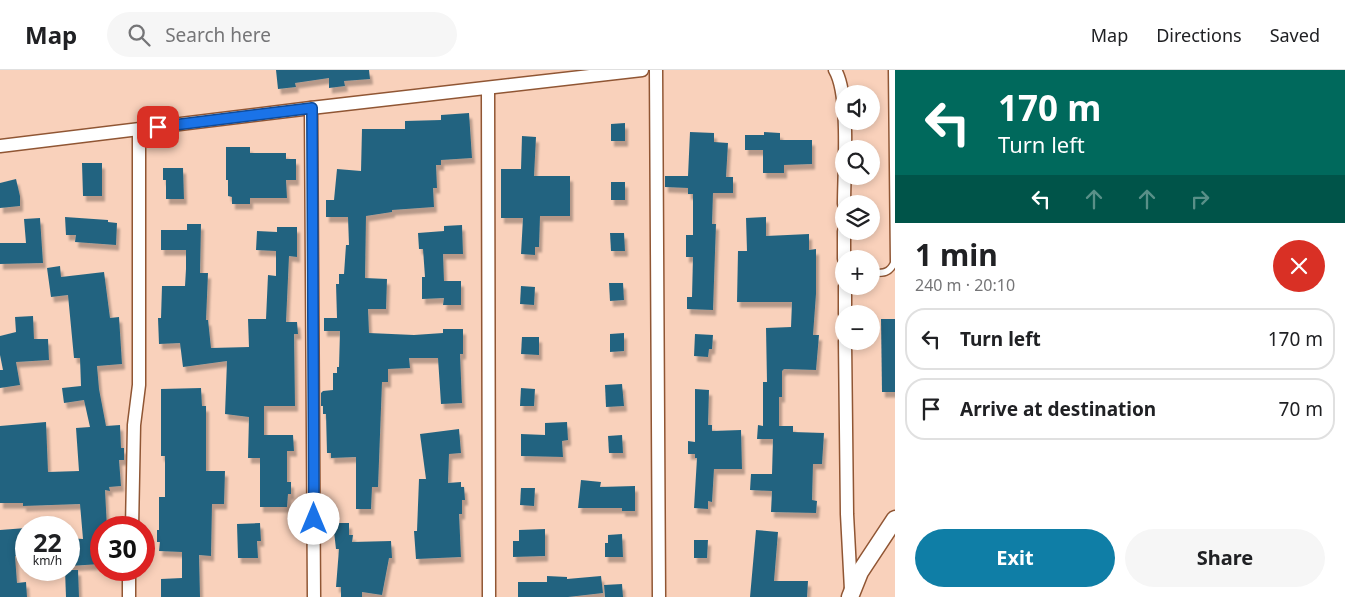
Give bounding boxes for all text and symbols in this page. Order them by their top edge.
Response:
search box [107,12,457,57]
text: Map [25,18,77,51]
icon: search [125,21,153,49]
text: Search here [165,22,271,48]
text: Map [1091,23,1128,47]
text: Directions [1156,23,1242,47]
text: Saved [1270,23,1320,47]
text: 170 m [998,84,1101,131]
map controls [835,85,880,350]
button: sound [835,85,880,130]
icon: left [915,90,980,155]
pin [137,106,179,148]
icon: arrive [144,113,172,141]
text: Turn left [998,129,1085,159]
button: search [835,140,880,185]
icon: left [1027,185,1055,213]
icon: ahead [1080,185,1108,213]
icon: ahead [1133,185,1161,213]
icon: right [1186,185,1214,213]
button: layers [835,195,880,240]
text: 1 min [915,234,998,275]
button: close [1273,240,1325,292]
button: + [835,250,880,295]
text: 240 m · 20:10 [915,274,1015,296]
button: − [835,305,880,350]
icon: left [917,325,945,353]
text: Turn left [960,326,1041,352]
text: 170 m [1268,326,1323,352]
icon: arrive [917,395,945,423]
text: Arrive at destination [960,396,1156,422]
text: 70 m [1279,396,1323,422]
position arrow [287,492,339,544]
speed limit sign: 30 [90,516,155,581]
text: 22 [33,525,62,559]
button: Exit [915,529,1115,587]
button: Share [1125,529,1325,587]
text: km/h [33,552,62,569]

